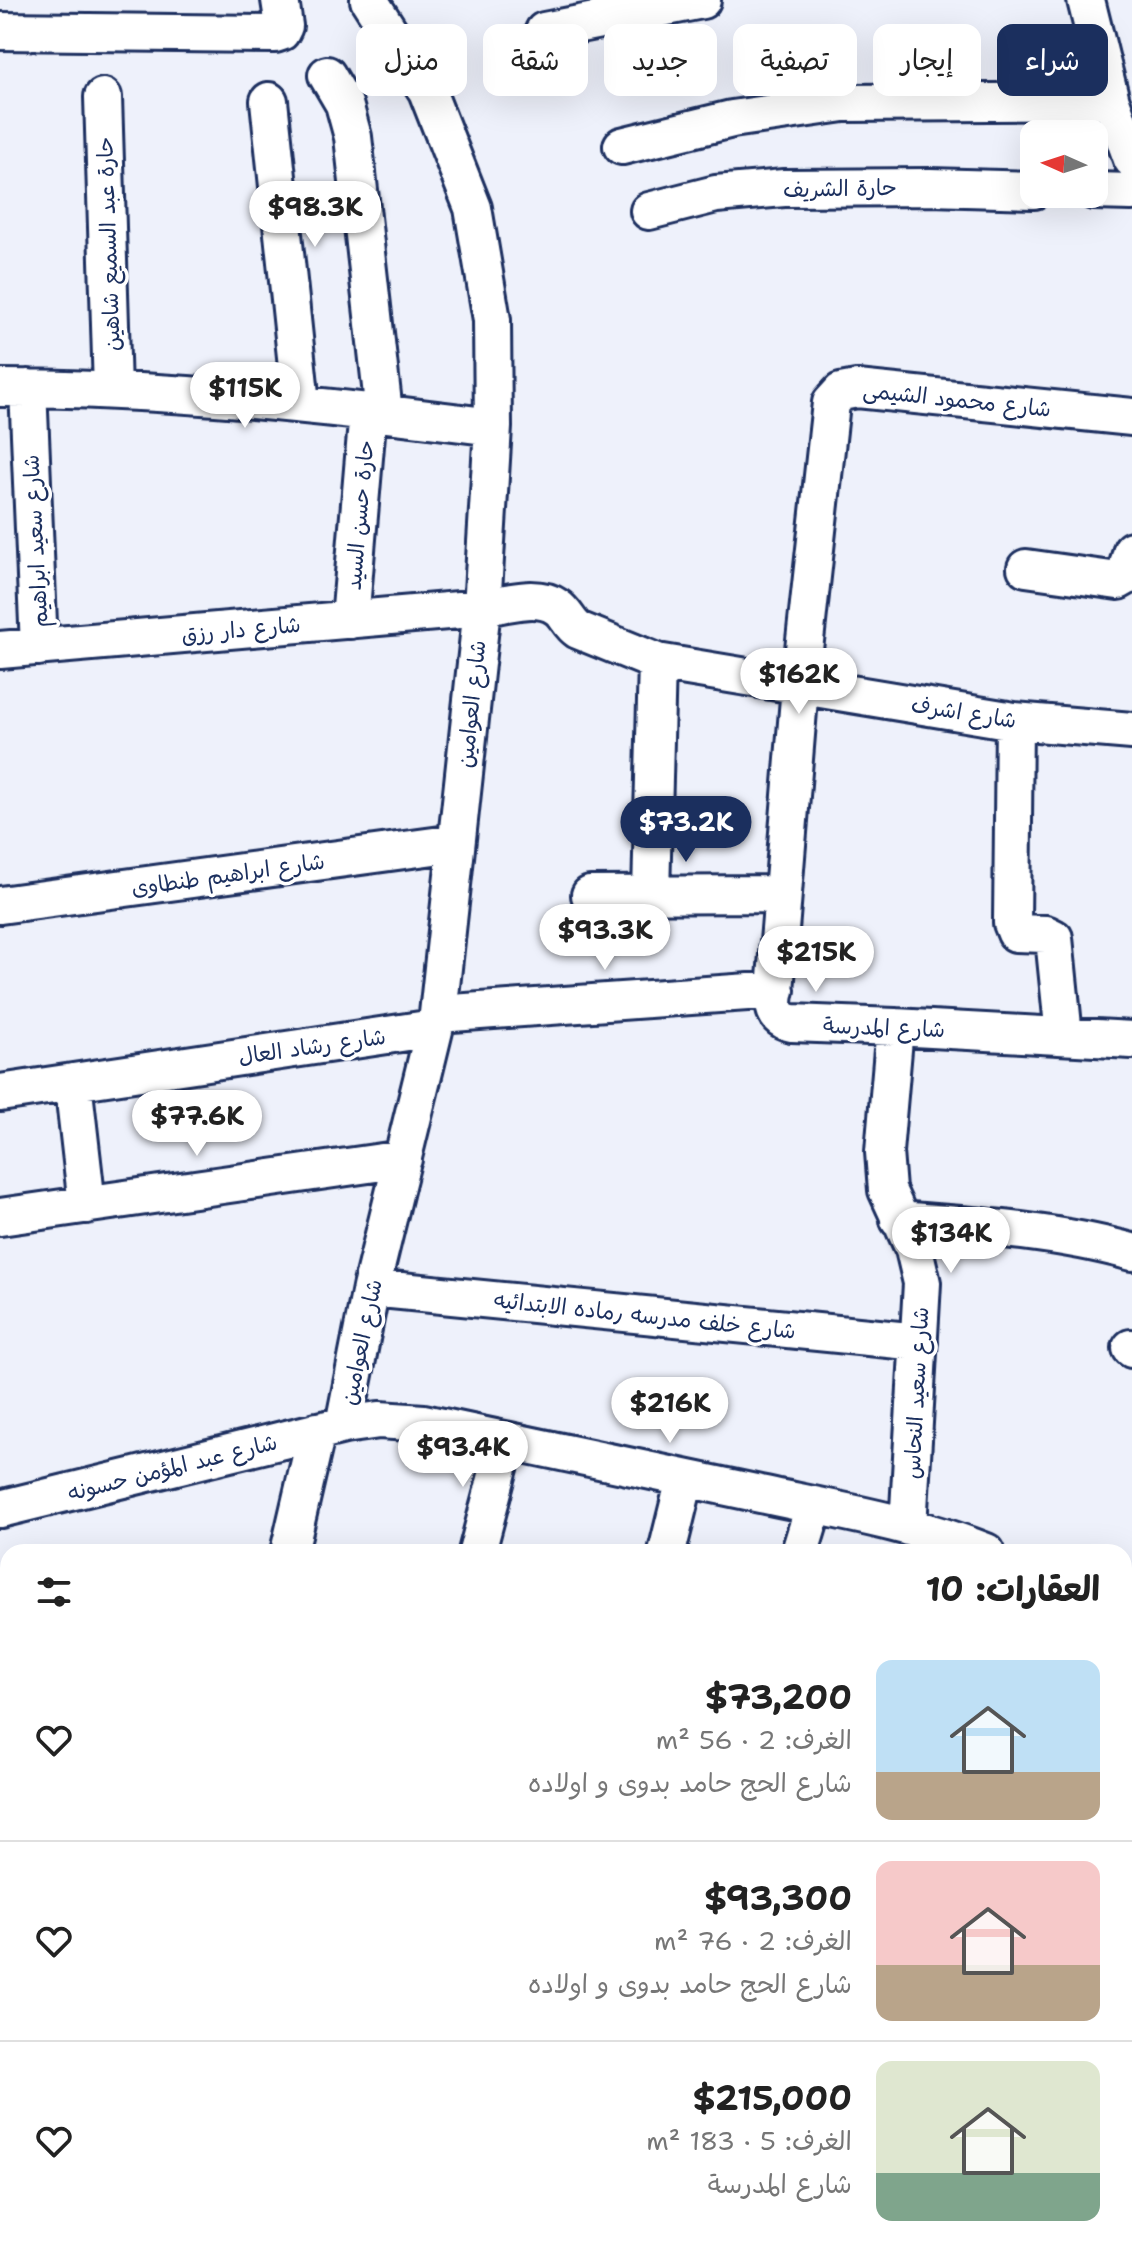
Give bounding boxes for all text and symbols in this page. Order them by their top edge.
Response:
chip: منزل [356,24,467,96]
chip: شقة [483,24,588,96]
chip: جديد [604,24,717,96]
chip: تصفية [733,24,857,96]
chip: إيجار [873,24,981,96]
chip: شراء [997,24,1108,96]
north arrow [1020,120,1108,208]
map controls [1020,120,1108,208]
street label: حارة عبد السميع شاهين [90,136,128,352]
street label: حارة الشريف [783,173,897,204]
pin: $98.3K [250,181,380,249]
text: $98.3K [267,189,363,224]
pin: $115K [189,362,301,430]
text: $115K [208,370,282,405]
street label: شارع محمود الشيمى [861,375,1052,425]
street label: حارة حسن السيد [338,439,381,591]
street label: شارع سعيد ابراهيم [16,454,57,628]
street label: شارع دار رزق [180,610,302,650]
street label: شارع العوامين [450,639,494,769]
pin: $162K [743,648,855,716]
text: $162K [758,656,840,691]
street label: شارع اشرف [909,690,1019,736]
pin: $73.2K [621,796,751,864]
text: $73.2K [638,804,734,839]
street label: شارع ابراهيم طنطاوى [130,847,327,904]
pin: $93.3K [540,904,670,972]
text: $93.3K [557,912,653,947]
pin: $215K [760,926,872,994]
text: $215K [776,934,856,969]
street label: شارع المدرسة [822,1011,945,1045]
street label: شارع رشاد العال [236,1022,388,1072]
pin: $77.6K [132,1090,262,1158]
text: $77.6K [150,1098,244,1133]
pin: $134K [895,1207,1007,1275]
text: $134K [910,1215,992,1250]
street label: شارع العوامين [334,1276,390,1408]
street label: شارع خلف مدرسه رماده الابتدائيه [492,1285,797,1347]
street label: شارع سعيد النحاس [898,1306,936,1480]
pin: $216K [614,1377,726,1445]
text: $216K [629,1385,711,1420]
pin: $93.4K [398,1421,528,1489]
street label: شارع عبد المؤمن حسونه [64,1427,280,1509]
text: $93.4K [416,1429,510,1464]
text: العقارات: 10 [926,1566,1100,1612]
icon: filters [32,1570,76,1614]
text: $73,200 [705,1674,852,1720]
icon: home [940,1692,1036,1788]
icon: heart [32,1718,76,1762]
text: الغرف: 2 · 56 m² [656,1722,852,1757]
text: شارع الحج حامد بدوى و اولاده [528,1765,852,1800]
text: $93,300 [704,1875,852,1921]
icon: home [940,1893,1036,1989]
icon: heart [32,1919,76,1963]
text: الغرف: 2 · 76 m² [654,1923,852,1958]
text: شارع الحج حامد بدوى و اولاده [528,1966,852,2001]
text: $215,000 [692,2075,852,2121]
icon: home [940,2093,1036,2189]
icon: heart [32,2119,76,2163]
text: الغرف: 5 · 183 m² [646,2123,852,2158]
text: شارع المدرسة [708,2166,852,2201]

